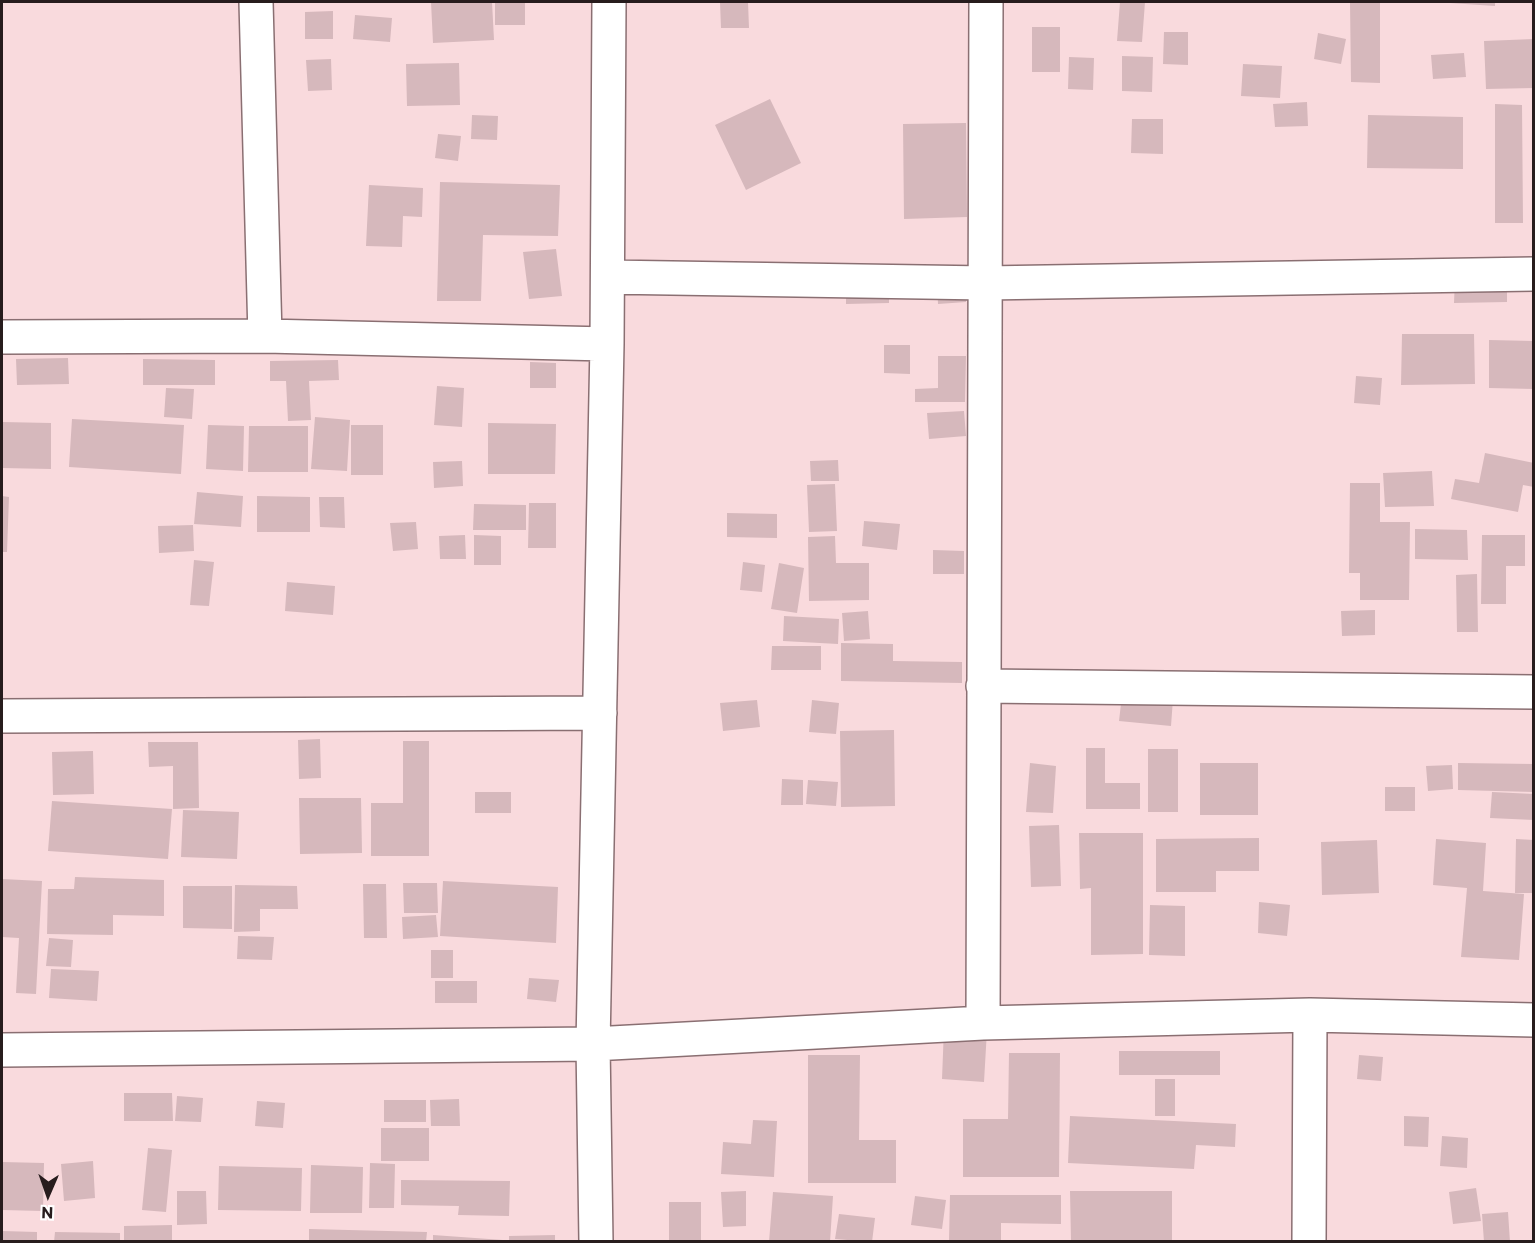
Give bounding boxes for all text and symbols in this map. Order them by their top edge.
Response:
north arrow [18,1165,78,1225]
text: N [41,1204,54,1223]

